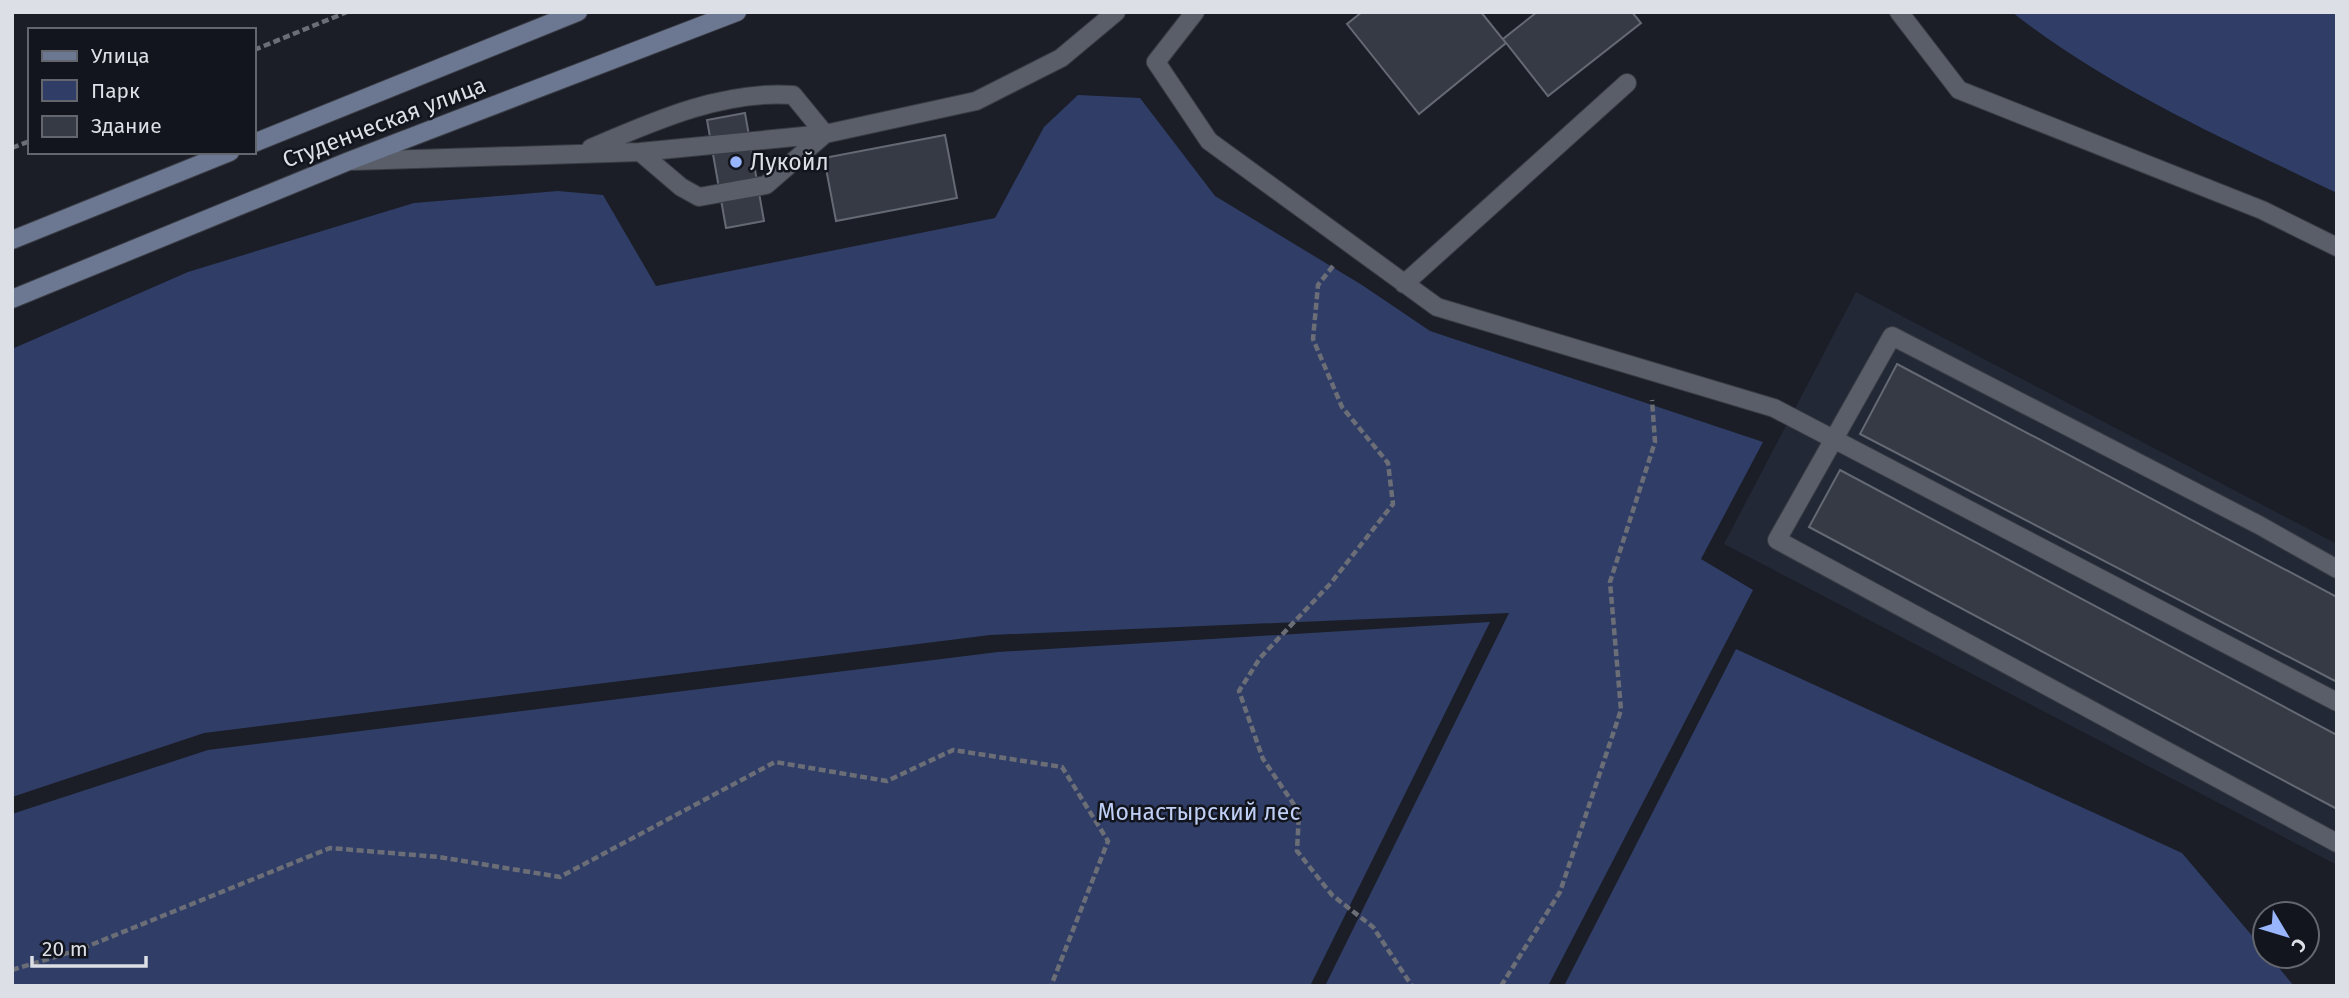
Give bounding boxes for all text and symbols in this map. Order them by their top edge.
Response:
legend [28,28,256,154]
text: Улица [91,43,150,69]
street label: Студенческая улица [278,70,490,174]
text: Парк [91,78,140,104]
text: Здание [91,113,162,139]
place label: Лукойл [750,148,829,176]
marker: Лукойл [728,154,744,170]
park label: Монастырский лес [1098,798,1300,826]
north arrow [2251,900,2321,970]
scale bar [32,925,145,969]
text: С [2287,934,2311,957]
text: 20 m [42,936,88,962]

